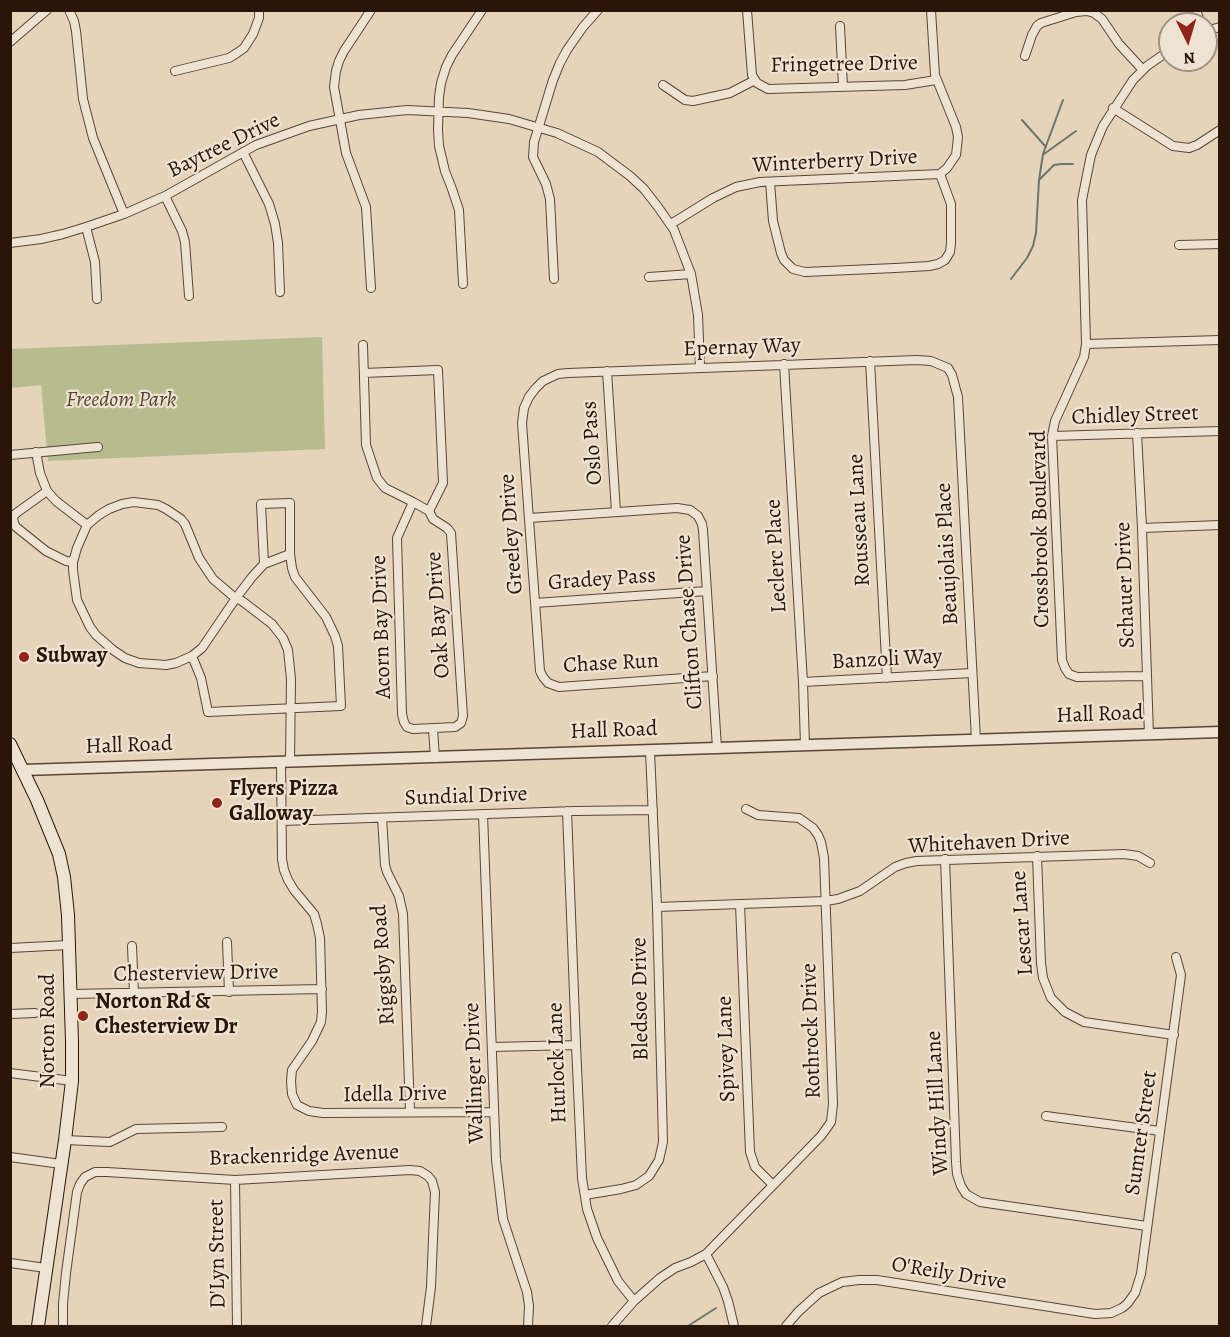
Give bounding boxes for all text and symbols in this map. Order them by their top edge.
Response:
north arrow [1158,12,1218,72]
text: N [1183,46,1196,69]
street label: Fringetree Drive [770,51,918,79]
street label: Baytree Drive [164,107,284,185]
street label: Winterberry Drive [752,144,918,180]
street label: Epernay Way [683,333,801,363]
park label: Freedom Park [66,388,176,414]
street label: Oslo Pass [577,400,609,486]
street label: Chidley Street [1071,401,1199,431]
street label: Crossbrook Boulevard [1026,430,1056,628]
street label: Rousseau Lane [843,453,877,587]
street label: Greeley Drive [495,473,529,595]
street label: Beaujolais Place [931,482,965,626]
street label: Leclerc Place [761,498,793,614]
street label: Schauer Drive [1111,521,1141,649]
street label: Clifton Chase Drive [671,534,709,710]
street label: Oak Bay Drive [421,551,457,679]
street label: Acorn Bay Drive [366,555,398,699]
street label: Gradey Pass [547,563,657,597]
place label: Subway [36,644,107,670]
street label: Banzoli Way [831,644,943,676]
street label: Chase Run [563,648,659,680]
marker: Subway [17,650,31,664]
street label: Hall Road [1056,700,1144,730]
street label: Hall Road [570,716,658,746]
street label: Hall Road [85,731,173,761]
place label: Flyers Pizza Galloway [229,777,338,828]
street label: Sundial Drive [404,782,528,812]
marker: Flyers Pizza Galloway [210,796,224,810]
street label: Whitehaven Drive [907,826,1071,860]
street label: Lescar Lane [1006,870,1040,976]
street label: Riggsby Road [367,904,401,1026]
street label: Bledsoe Drive [627,937,655,1061]
street label: Chesterview Drive [113,959,279,989]
street label: Rothrock Drive [796,963,828,1099]
street label: Norton Road [36,973,62,1089]
place label: Norton Rd & Chesterview Dr [95,990,238,1042]
street label: Spivey Lane [712,995,742,1103]
street label: Wallinger Drive [459,1002,491,1144]
street label: Hurlock Lane [543,1002,573,1124]
marker: Norton Rd & Chesterview Dr [76,1009,90,1023]
street label: Windy Hill Lane [921,1030,955,1176]
street label: Sumter Street [1120,1069,1164,1197]
street label: Idella Drive [343,1081,447,1109]
street label: Brackenridge Avenue [208,1139,400,1173]
street label: D'Lyn Street [204,1199,232,1309]
street label: O'Reily Drive [890,1252,1008,1296]

